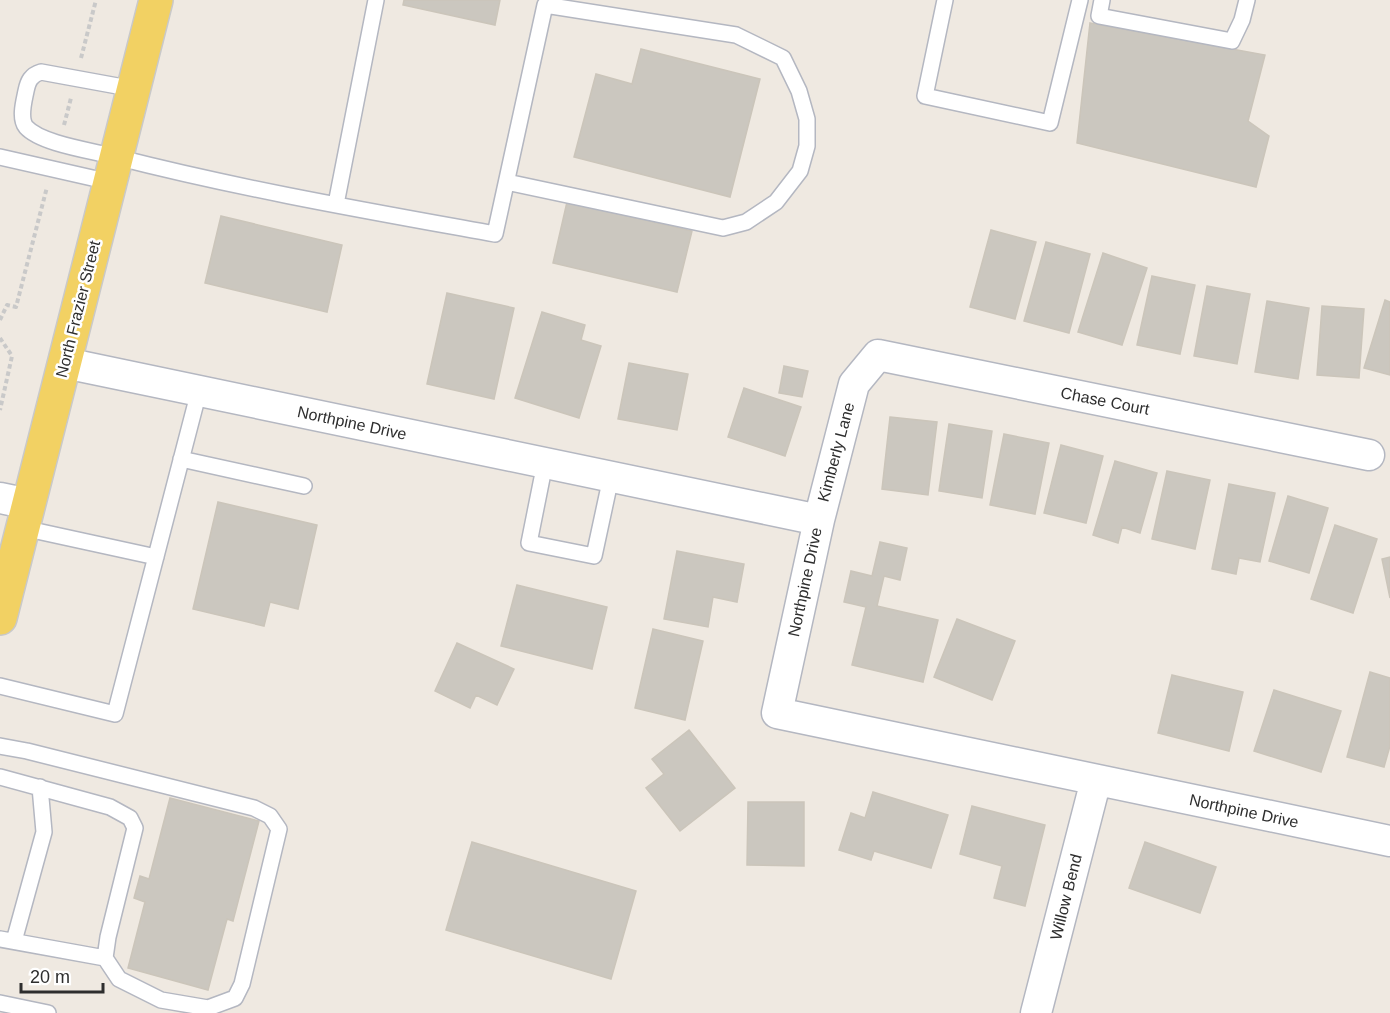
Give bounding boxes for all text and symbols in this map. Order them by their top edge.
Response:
street label: North Frazier Street [53,238,103,379]
street label: Chase Court [1059,384,1151,418]
street label: Kimberly Lane [815,400,857,504]
street label: Northpine Drive [296,403,408,443]
street label: Northpine Drive [785,526,825,638]
street label: Northpine Drive [1188,791,1300,831]
street label: Willow Bend [1047,852,1085,942]
scale bar [21,956,104,994]
text: 20 m [30,967,70,987]

